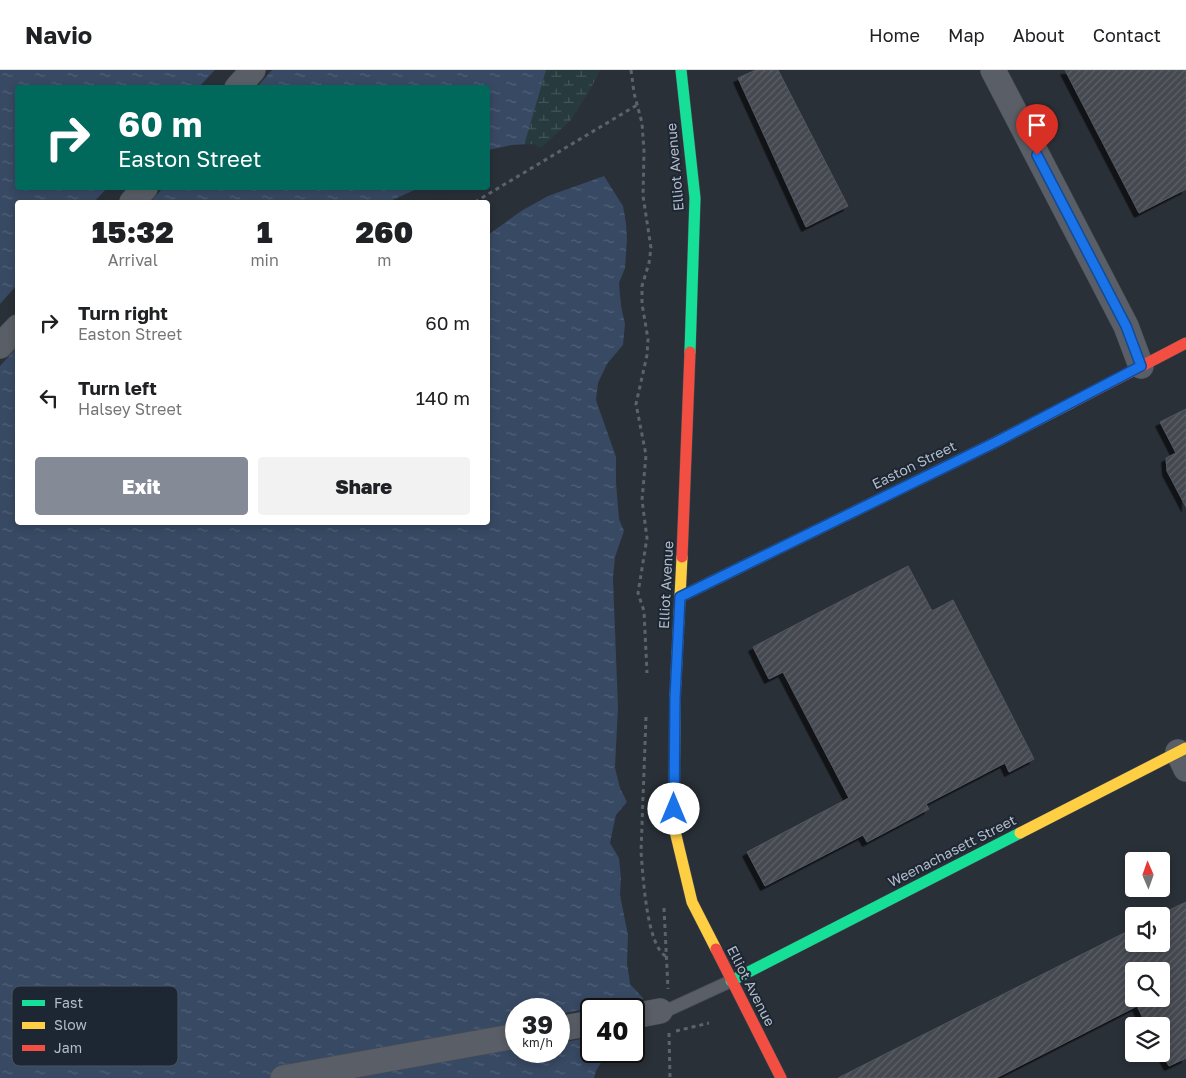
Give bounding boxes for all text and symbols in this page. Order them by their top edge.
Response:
text: Navio [25,20,92,49]
text: Home [869,24,920,46]
text: Map [948,24,985,46]
text: About [1013,24,1065,46]
text: Contact [1093,24,1161,46]
text: 60 m [118,103,202,145]
pin [1016,104,1058,155]
icon: right [35,105,100,170]
icon: arrive [1023,111,1051,139]
street label: Elliot Avenue [662,122,687,212]
text: Easton Street [118,145,261,172]
text: 15:32 [92,214,174,250]
text: 1 [257,214,273,250]
text: 260 [355,214,413,250]
text: Arrival [108,250,158,270]
text: min [250,250,279,270]
text: m [377,250,391,270]
text: Turn right [78,301,168,324]
icon: right [35,309,63,337]
text: 60 m [425,311,470,334]
text: Easton Street [78,324,182,344]
text: Turn left [78,376,157,399]
icon: left [35,384,63,412]
text: 140 m [416,386,470,409]
text: Halsey Street [78,399,182,419]
street label: Easton Street [869,437,959,492]
button: Exit [35,457,248,515]
button: Share [258,457,470,515]
street label: Elliot Avenue [655,541,676,629]
position arrow [647,782,699,834]
street label: Weenachasett Street [885,811,1019,890]
north arrow [1125,852,1170,898]
map controls [1125,852,1170,1062]
button: sound [1125,907,1170,952]
street label: Elliot Avenue [724,943,779,1029]
button: search [1125,962,1170,1007]
legend [12,986,178,1066]
text: Fast [54,994,83,1011]
speed limit sign: 40 [580,998,645,1063]
text: 39 [522,1009,553,1040]
text: Slow [54,1016,87,1033]
button: layers [1125,1017,1170,1062]
text: km/h [522,1035,553,1050]
text: Jam [54,1039,82,1056]

